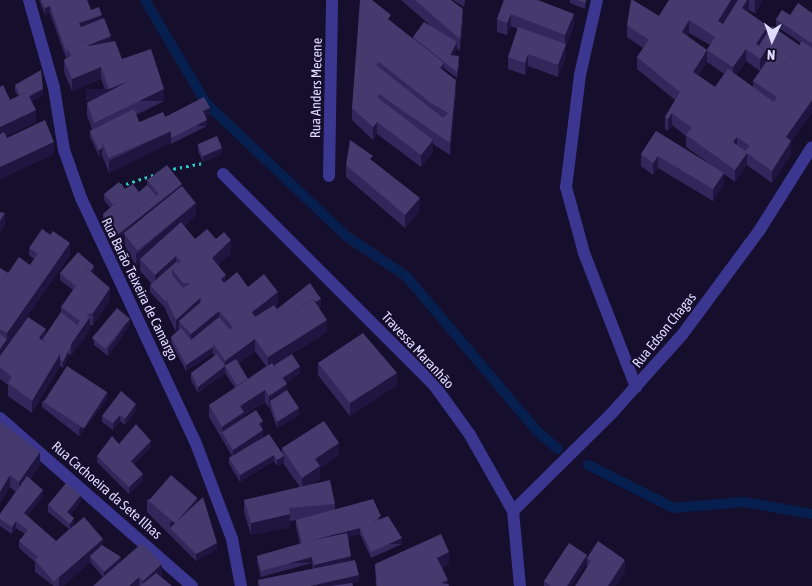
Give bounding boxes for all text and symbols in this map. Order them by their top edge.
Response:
north arrow [747,15,797,65]
street label: Rua Anders Mecene [307,38,325,138]
text: N [767,47,776,63]
street label: Rua Barão Teixeira de Camargo [98,215,182,363]
street label: Rua Edson Chagas [629,289,699,371]
street label: Travessa Maranhão [378,308,458,392]
street label: Rua Cachoeira da Sete Ilhas [49,438,165,542]

